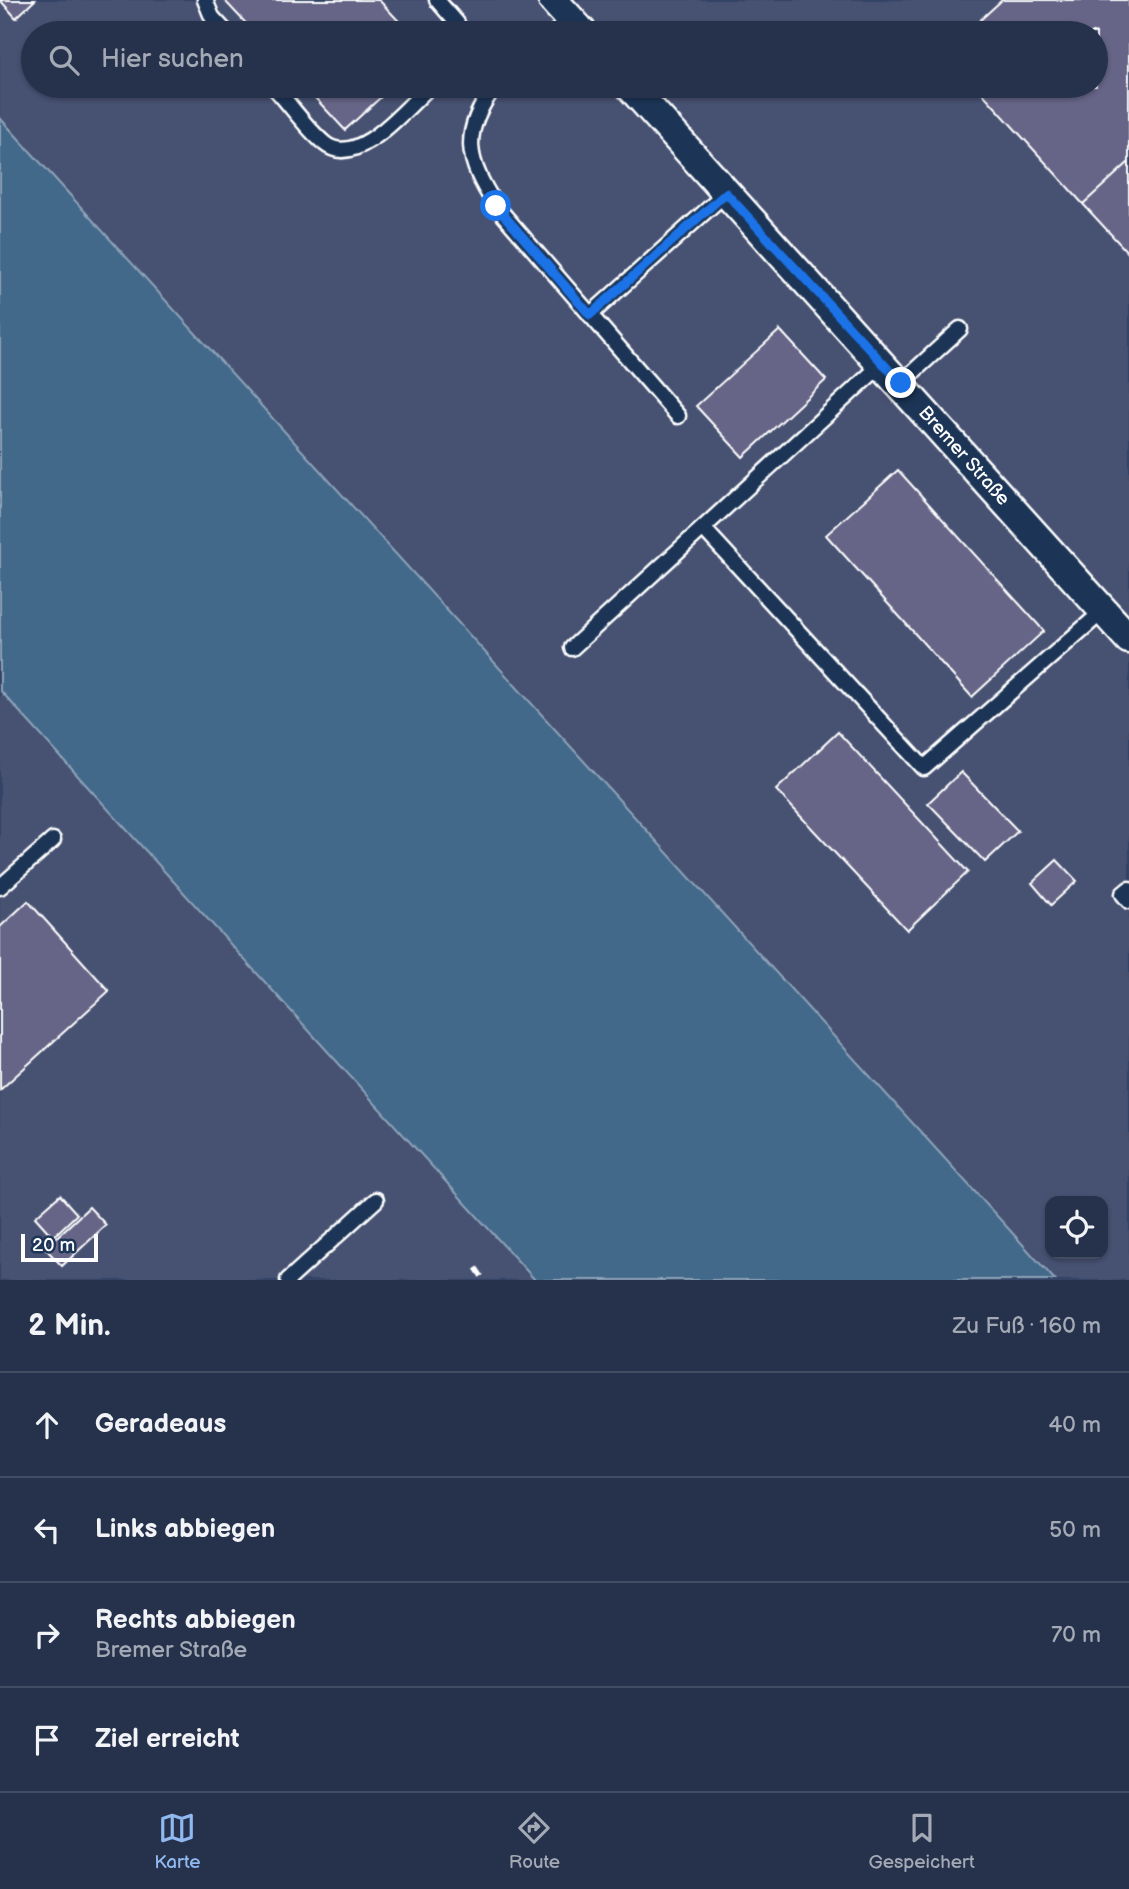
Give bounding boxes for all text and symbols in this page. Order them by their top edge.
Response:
search box [21,21,1108,98]
icon: search [45,41,83,79]
text: Hier suchen [101,44,244,75]
route start [480,190,511,221]
route end [885,367,916,398]
street label: Bremer Straße [913,402,1015,510]
map controls [1045,1196,1108,1259]
button: locate [1045,1196,1108,1259]
scale bar [21,1231,98,1263]
text: 20 m [32,1234,75,1257]
text: 2 Min. [28,1308,111,1344]
text: Zu Fuß · 160 m [953,1312,1101,1340]
icon: ahead [28,1406,66,1444]
text: Geradeaus [95,1409,226,1440]
text: 40 m [1048,1411,1101,1439]
icon: left [28,1511,66,1549]
text: Links abbiegen [95,1514,275,1545]
text: 50 m [1049,1516,1101,1544]
text: Rechts abbiegen [95,1605,296,1636]
icon: right [28,1616,66,1654]
text: 70 m [1051,1621,1101,1649]
text: Bremer Straße [95,1636,247,1664]
icon: arrive [28,1721,66,1759]
text: Ziel erreicht [95,1724,239,1755]
tab: Karte [154,1809,201,1874]
tab: Route [509,1809,560,1874]
tab: Gespeichert [868,1809,975,1874]

